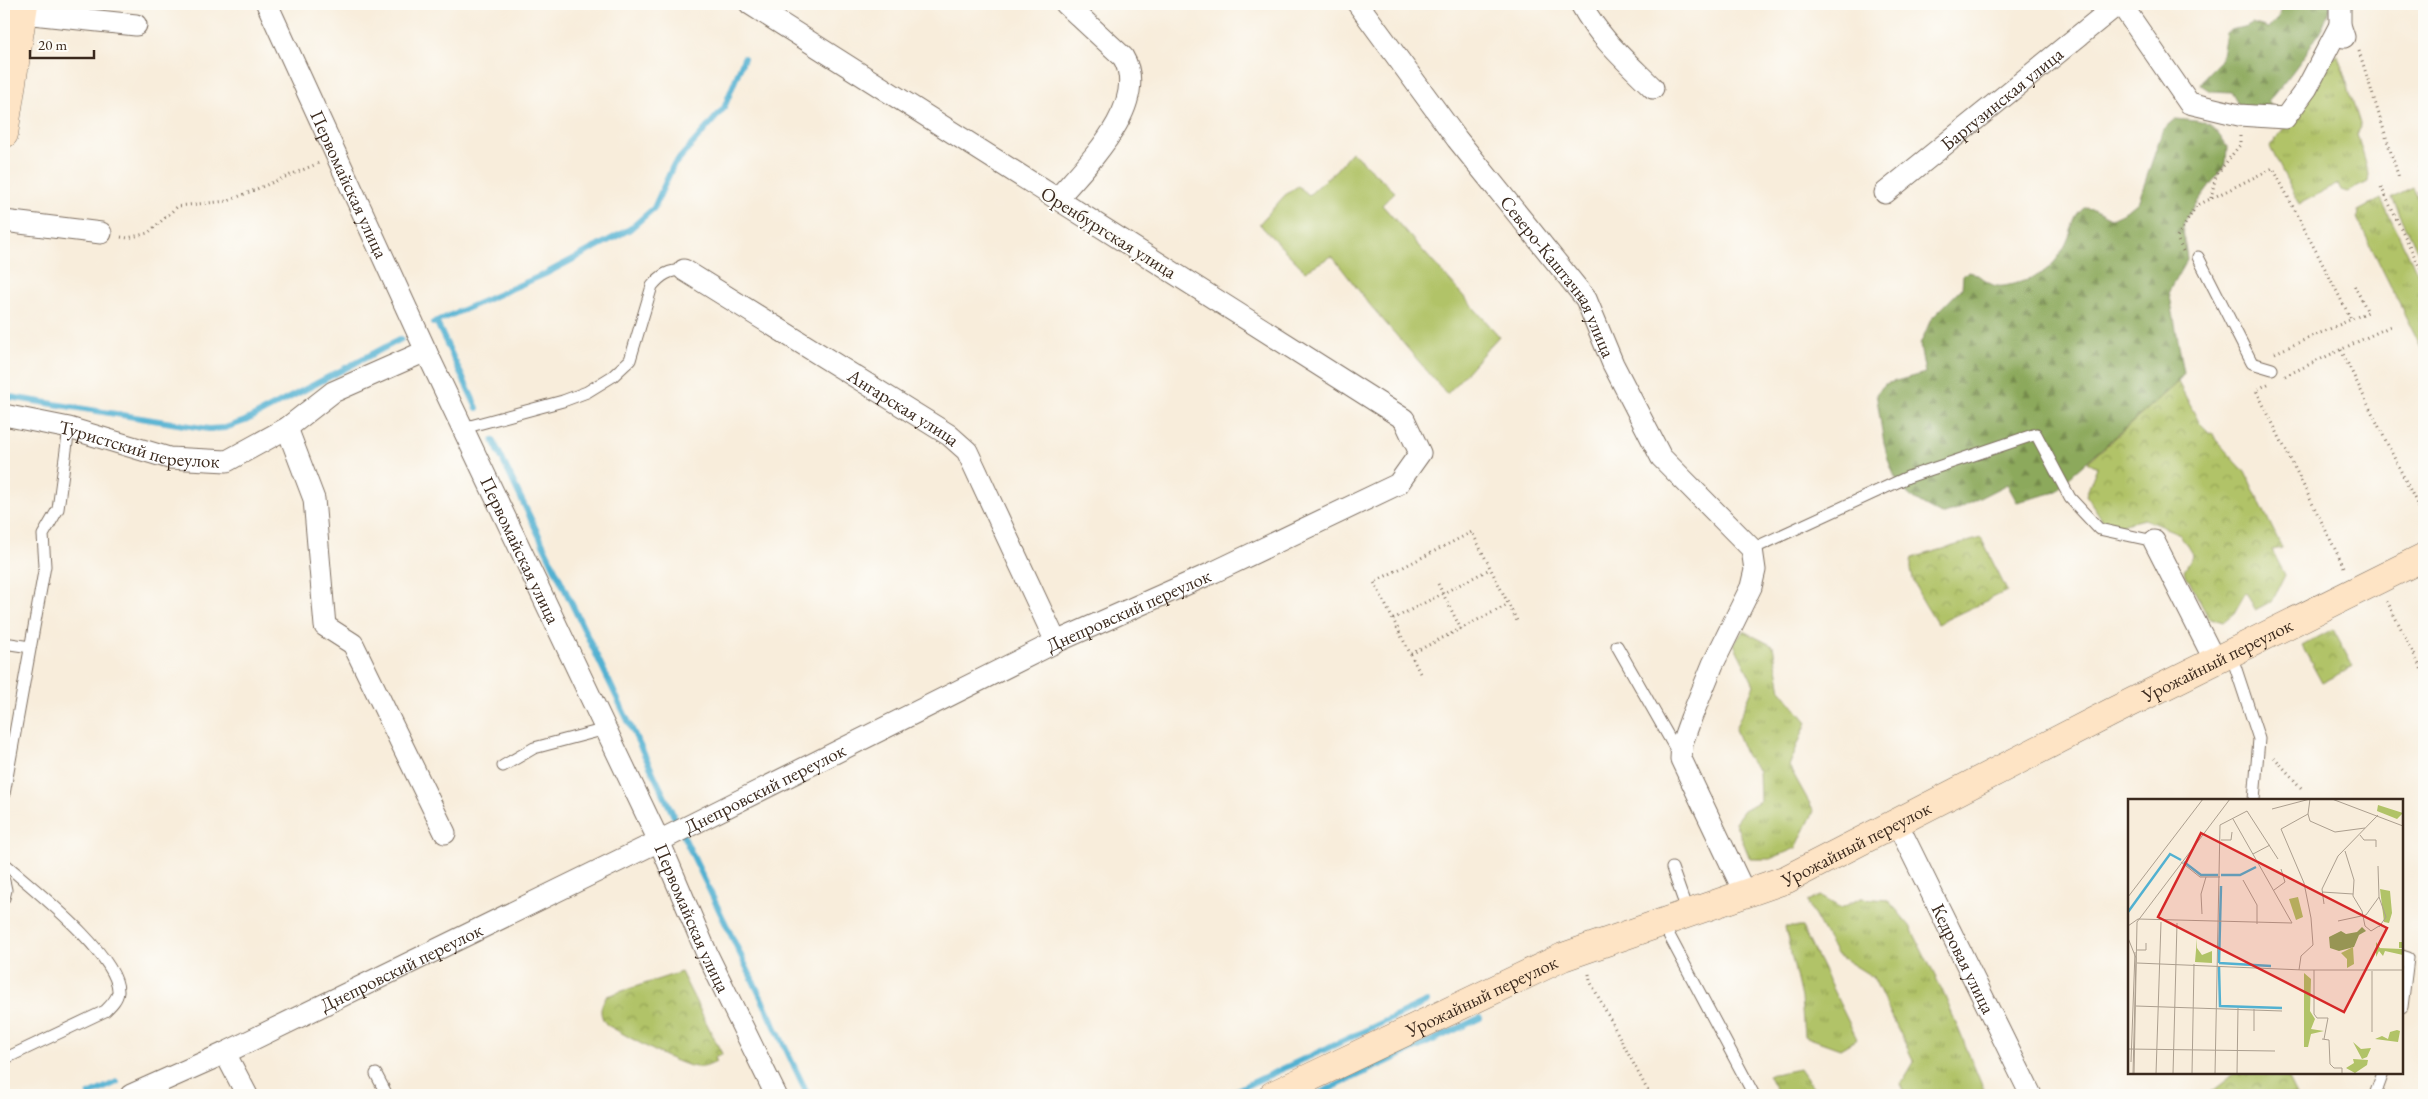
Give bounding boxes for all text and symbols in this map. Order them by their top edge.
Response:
scale bar [30,28,94,60]
text: 20 m [38,35,67,54]
street label: Баргузинская улица [1935,41,2069,156]
street label: Первомайская улица [304,106,394,263]
street label: Оренбургская улица [1036,181,1182,284]
street label: Северо-Каштачная улица [1494,190,1621,362]
street label: Ангарская улица [842,362,965,452]
street label: Туристский переулок [57,414,220,474]
street label: Первомайская улица [474,472,566,628]
street label: Днепровский переулок [1042,563,1215,658]
street label: Урожайный переулок [2137,612,2297,709]
street label: Днепровский переулок [680,738,850,840]
street label: Урожайный переулок [1776,795,1935,893]
inset map [2128,799,2403,1074]
street label: Первомайская улица [648,840,736,997]
street label: Кедровая улица [1926,899,2001,1018]
street label: Днепровский переулок [316,917,487,1018]
street label: Урожайный переулок [1401,949,1562,1043]

